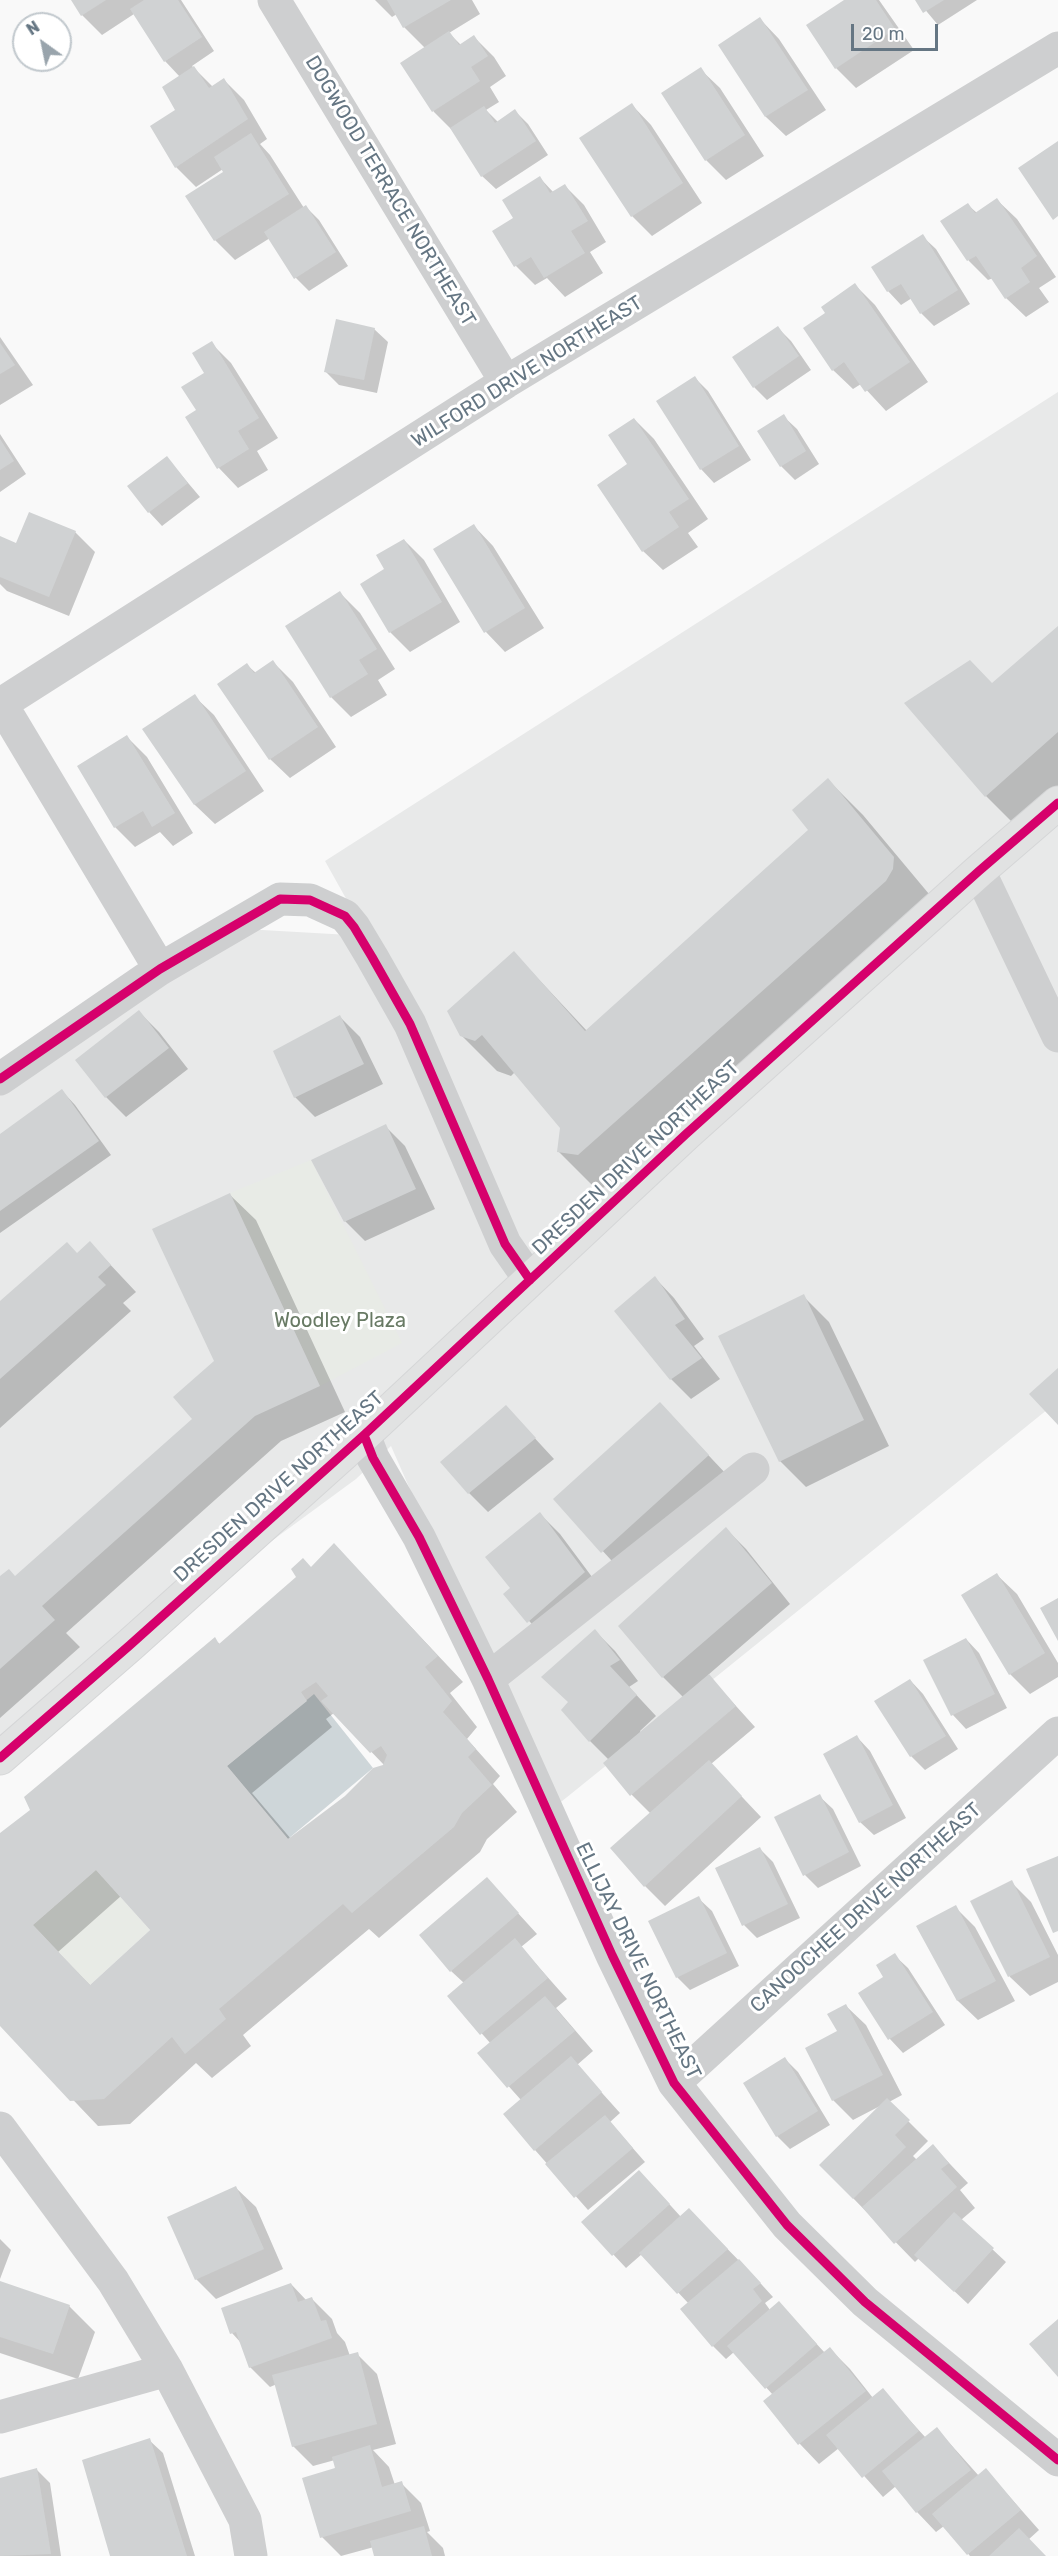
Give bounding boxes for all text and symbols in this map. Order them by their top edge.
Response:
north arrow [12,12,72,72]
scale bar [854,12,941,50]
text: N [23,17,43,39]
text: 20 m [862,23,904,45]
street label: DOGWOOD TERRACE NORTHEAST [300,51,480,331]
street label: WILFORD DRIVE NORTHEAST [407,291,647,453]
street label: DRESDEN DRIVE NORTHEAST [528,1056,744,1260]
park label: Woodley Plaza [274,1309,406,1333]
street label: DRESDEN DRIVE NORTHEAST [169,1386,389,1588]
street label: CANOOCHEE DRIVE NORTHEAST [746,1798,986,2018]
street label: ELLIJAY DRIVE NORTHEAST [570,1839,706,2083]

